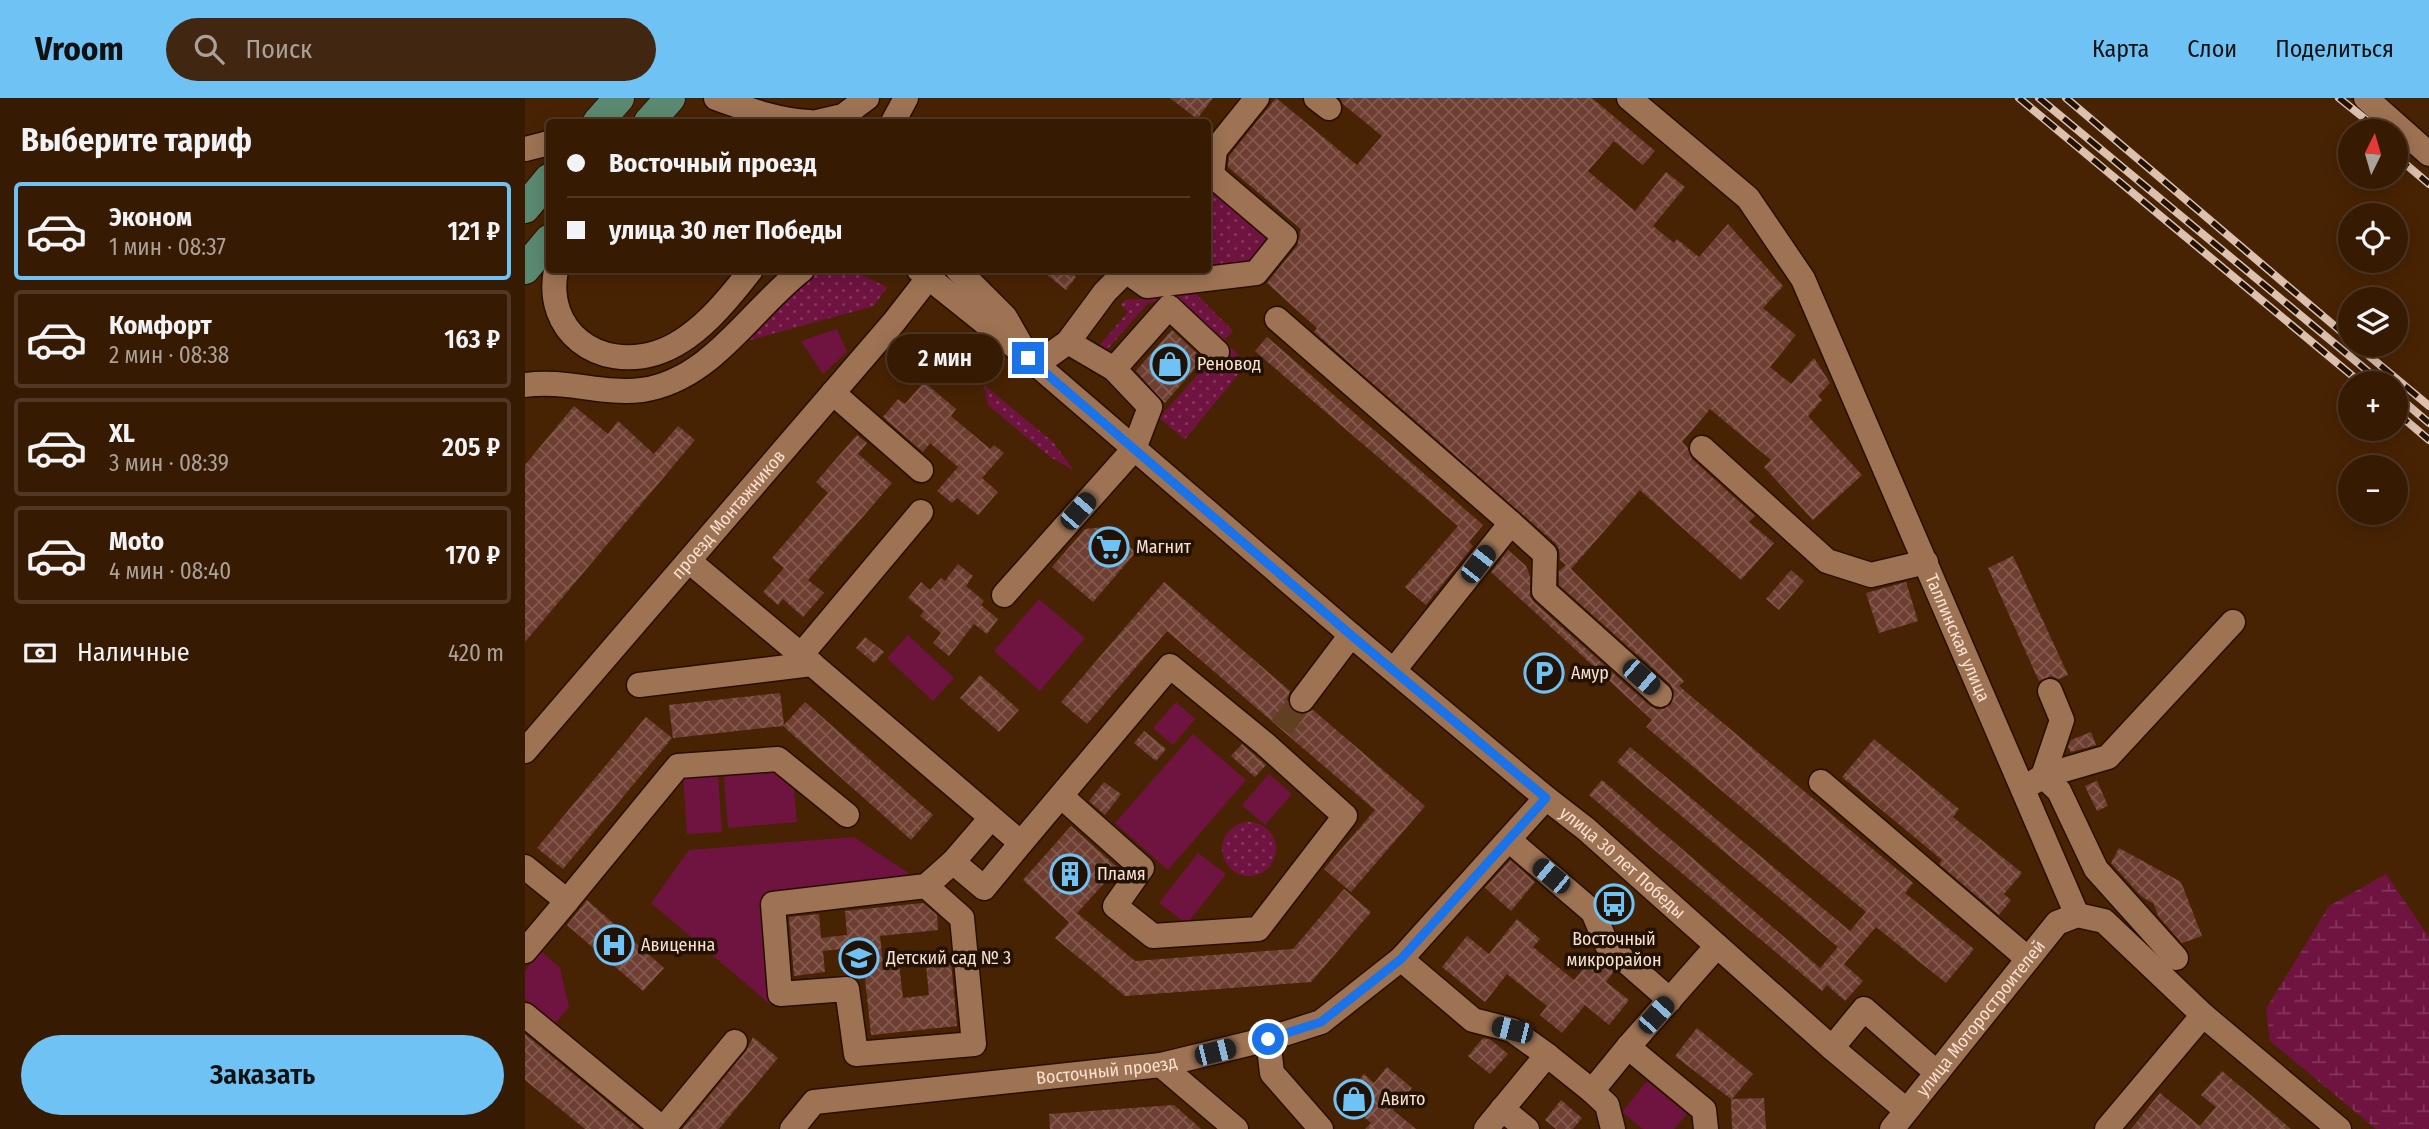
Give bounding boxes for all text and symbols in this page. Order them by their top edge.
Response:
search box [166,18,656,81]
text: Vroom [35,29,124,69]
icon: search [190,30,228,68]
text: Поиск [246,34,312,65]
text: Карта [2092,35,2149,63]
text: Слои [2187,35,2237,63]
text: Поделиться [2275,35,2394,63]
north arrow [2338,119,2408,189]
map controls [2338,119,2408,525]
text: Выберите тариф [21,121,252,159]
text: Восточный проезд [609,148,816,179]
icon: car [25,200,88,263]
text: Эконом [109,202,192,233]
button: locate [2338,203,2408,273]
text: улица 30 лет Победы [609,215,842,246]
text: 121 ₽ [447,216,500,247]
text: 1 мин · 08:37 [109,233,226,261]
button: layers [2338,287,2408,357]
icon: car [25,308,88,371]
text: Комфорт [109,310,212,341]
text: 163 ₽ [444,324,500,355]
callout: 2 мин [888,334,1003,382]
text: 2 мин · 08:38 [109,341,229,369]
route end [1012,342,1044,374]
shop icon: Реновод [1149,343,1191,385]
text: 2 мин [918,344,972,372]
place label: Реновод [1197,353,1261,375]
button: + [2338,371,2408,441]
icon: car [25,416,88,479]
text: XL [109,418,135,449]
text: 205 ₽ [442,432,500,463]
street label: проезд Монтажников [667,445,790,584]
text: 3 мин · 08:39 [109,449,229,477]
button: − [2338,455,2408,525]
car [1057,488,1100,534]
icon: car [25,524,88,587]
text: Moto [109,526,164,557]
supermarket icon: Магнит [1088,526,1130,568]
place label: Магнит [1136,536,1192,558]
text: 170 ₽ [445,540,500,571]
car [1457,541,1500,587]
text: 4 мин · 08:40 [109,557,231,585]
street label: Таллинская улица [1920,570,1995,705]
icon: cash [21,634,59,672]
text: Наличные [77,637,190,668]
text: 420 m [448,639,504,667]
parking icon: Амур [1523,652,1565,694]
car [1619,655,1664,699]
place label: Амур [1571,662,1609,684]
street label: улица 30 лет Победы [1555,802,1690,923]
building icon: Пламя [1049,853,1091,895]
car [1529,854,1574,898]
place label: Пламя [1097,863,1146,885]
bus stop icon: Восточный микрорайон [1593,883,1635,925]
hospital icon: Авиценна [593,924,635,966]
place label: Восточный микрорайон [1566,928,1662,971]
place label: Авиценна [641,934,716,956]
street label: улица Моторостроителей [1912,936,2050,1101]
school or university icon: Детский сад № 3 [838,937,880,979]
place label: Детский сад № 3 [885,947,1011,969]
car [1635,992,1678,1038]
car [1490,1015,1535,1045]
route start [1252,1023,1284,1055]
button: Заказать [21,1035,504,1115]
car [1193,1037,1238,1067]
street label: Восточный проезд [1035,1051,1179,1089]
shop icon: Авито [1333,1078,1375,1120]
place label: Авито [1381,1088,1426,1110]

